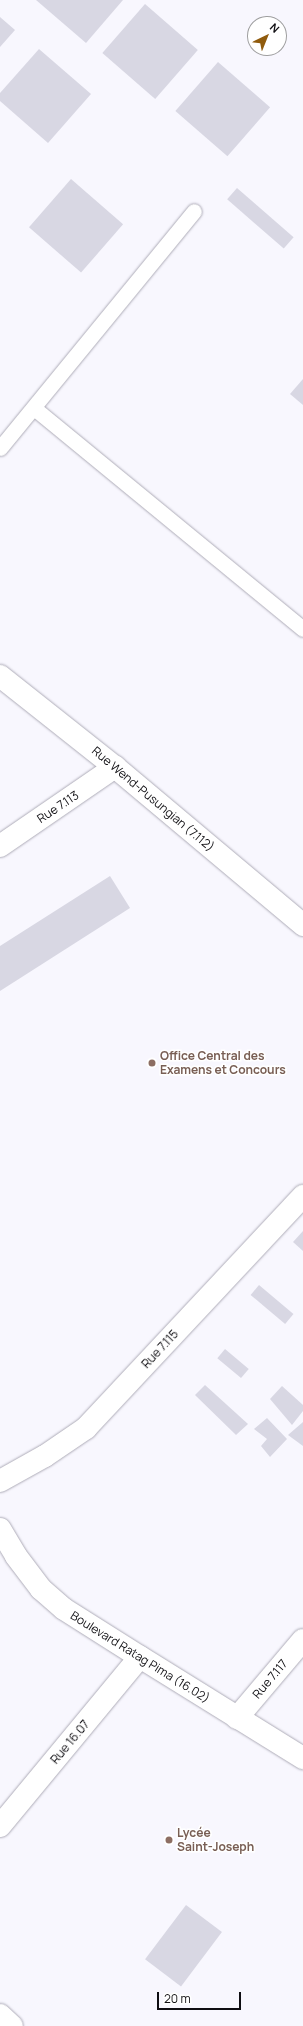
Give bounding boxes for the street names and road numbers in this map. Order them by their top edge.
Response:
street label: Rue Wend-Pusungian (7.112) [89,744,217,854]
street label: Rue 7.113 [35,788,81,826]
street label: Rue 7.115 [139,1327,181,1371]
street label: Boulevard Ratag Pima (16.02) [68,1608,212,1706]
street label: Rue 7.117 [250,1657,290,1701]
street label: Rue 16.07 [48,1717,92,1767]

